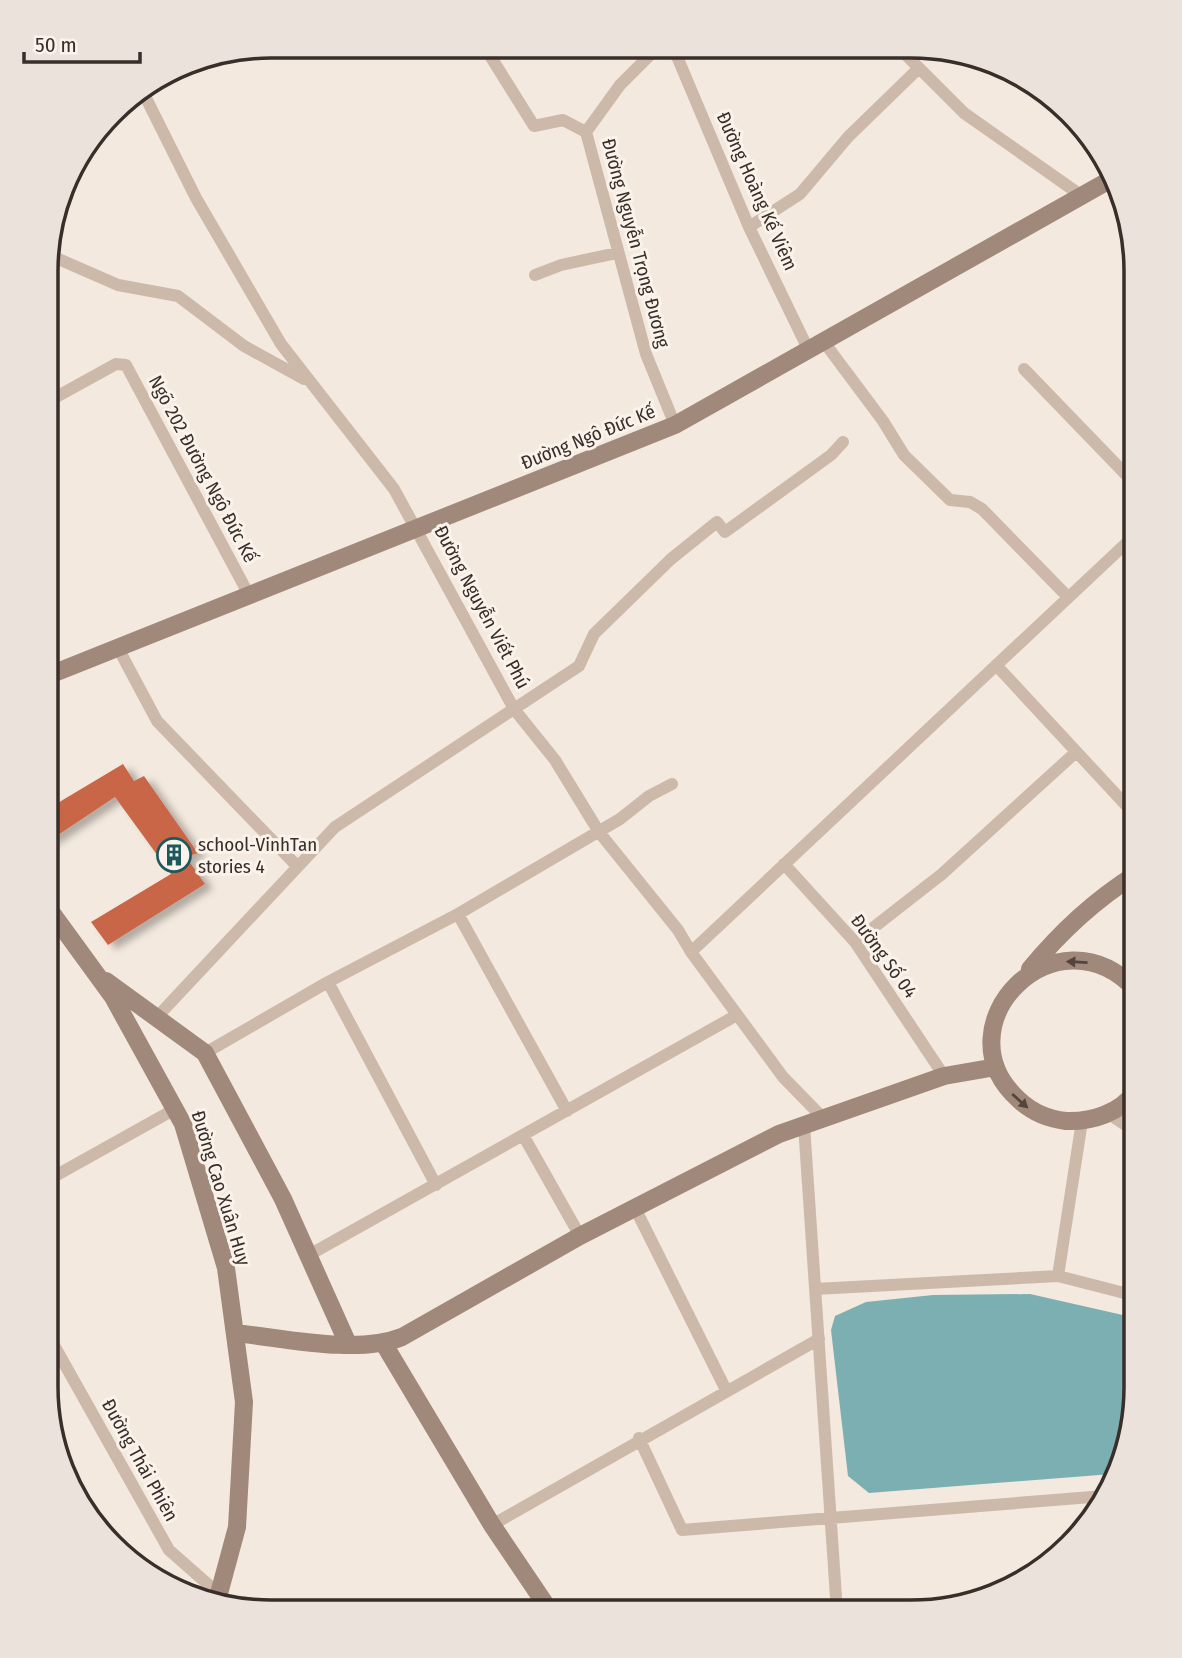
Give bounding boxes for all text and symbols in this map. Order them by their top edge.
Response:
scale bar [24,21,140,65]
text: 50 m [35,32,77,58]
street label: Đường Hoàng Kế Viêm [712,108,802,274]
street label: Đường Nguyễn Trọng Đương [597,136,675,350]
street label: Ngõ 202 Đường Ngô Đức Kế [144,372,262,567]
street label: Đường Ngô Đức Kế [517,399,659,474]
street label: Đường Nguyễn Viết Phú [429,521,535,693]
place label: school-VinhTan stories 4 [198,833,317,878]
building icon: school-VinhTan stories 4 [155,836,193,874]
street label: Đường Số 04 [846,910,922,1002]
one-way arrow [1066,956,1088,967]
one-way arrow [1011,1093,1029,1109]
street label: Đường Cao Xuân Huy [186,1108,256,1269]
street label: Đường Thái Phiên [97,1395,183,1525]

